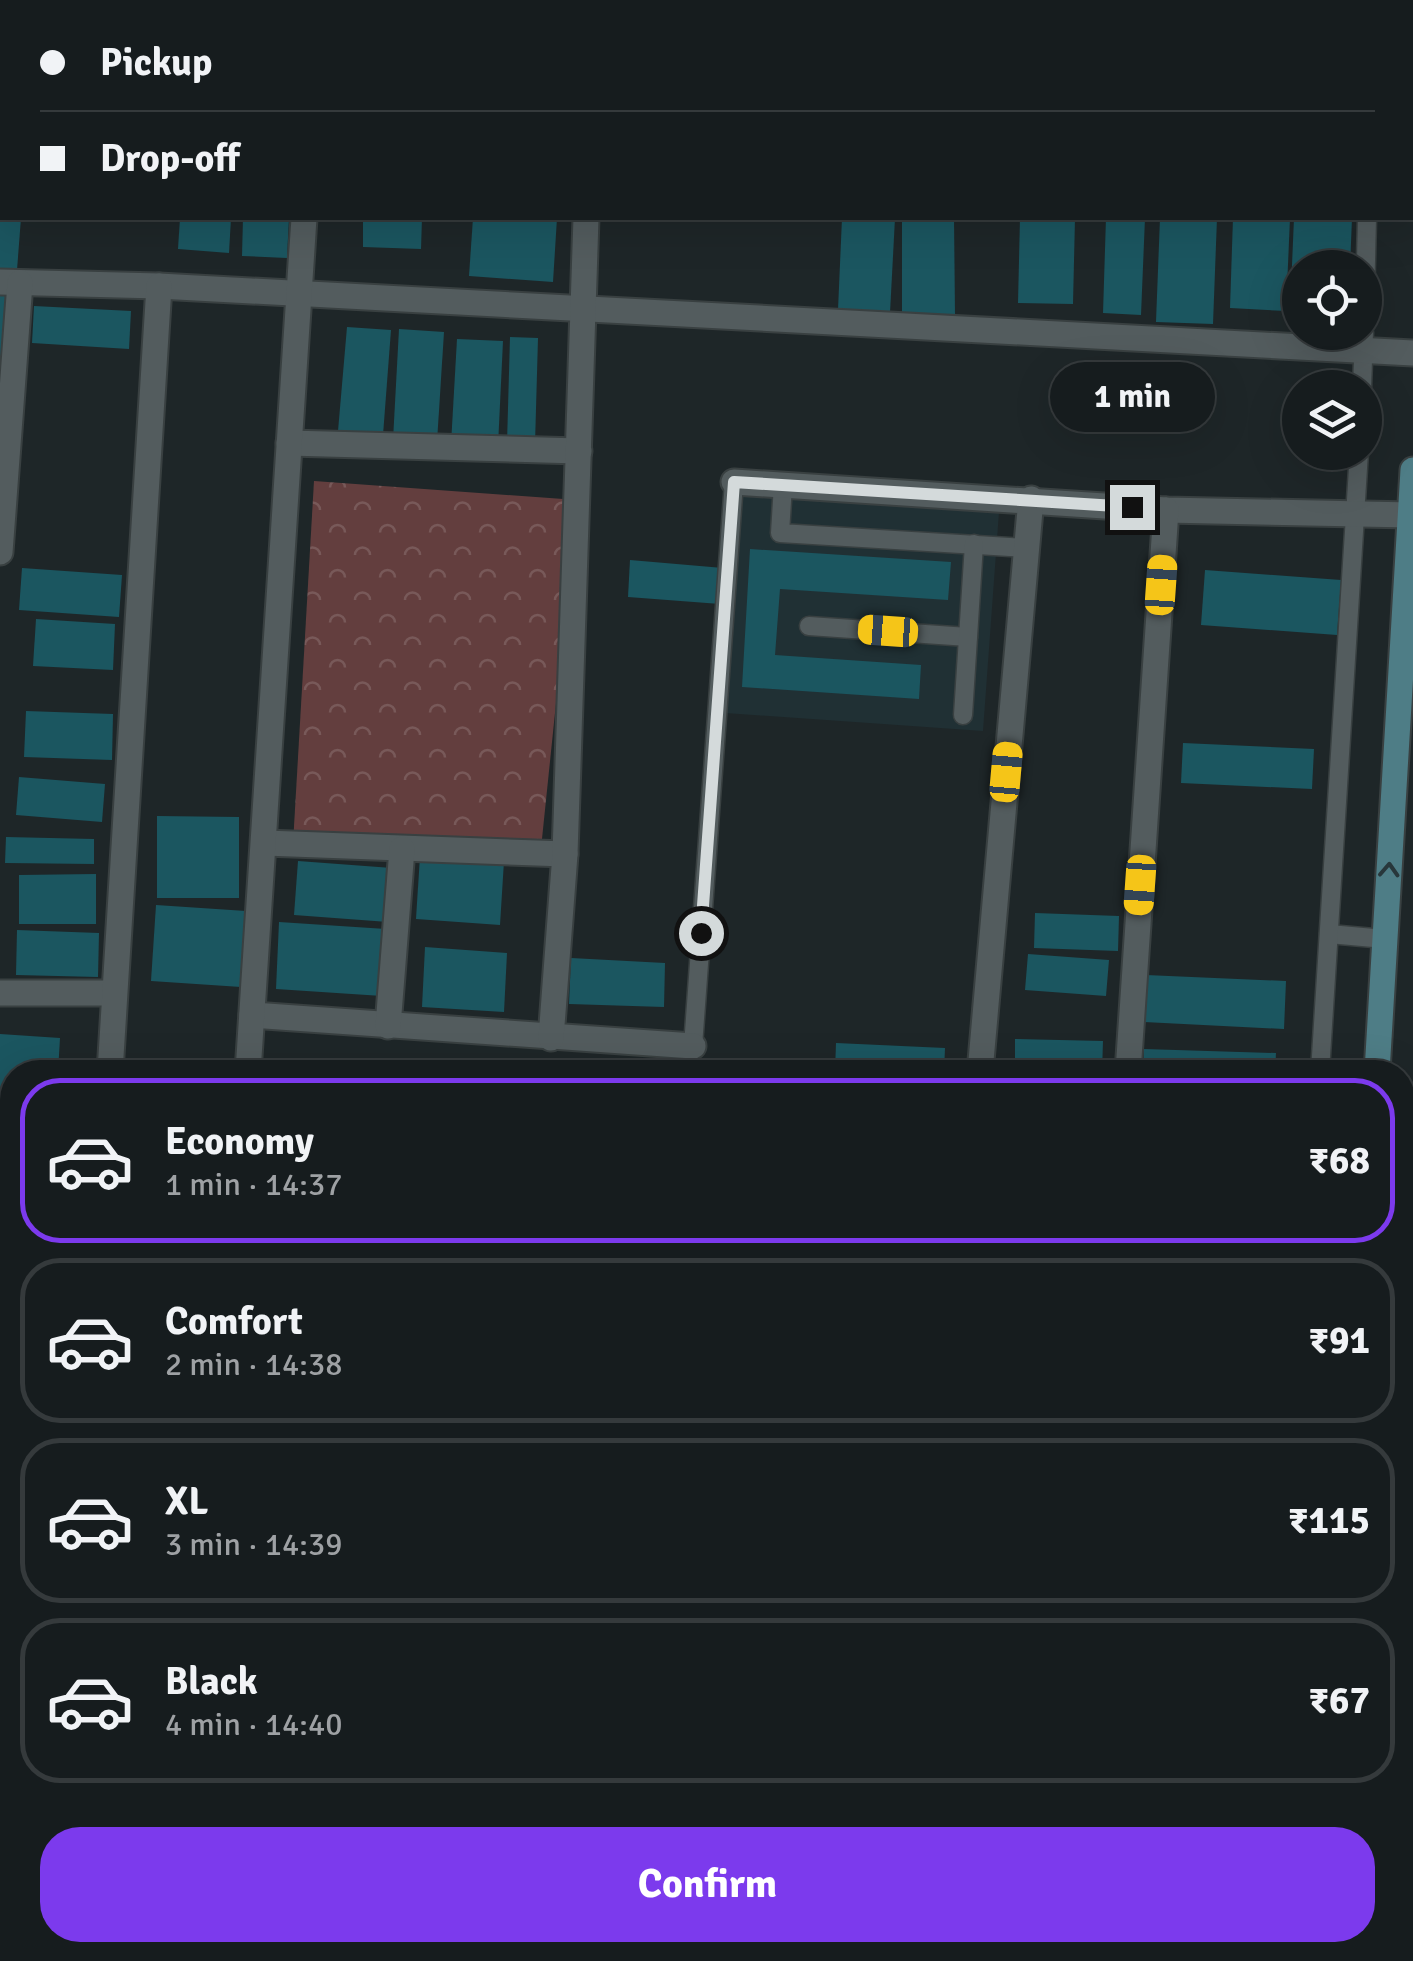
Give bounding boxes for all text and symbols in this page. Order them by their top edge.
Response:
text: Pickup [100,39,212,86]
text: Drop-off [100,135,240,182]
map controls [1282,250,1382,470]
button: locate [1282,250,1382,350]
callout: 1 min [1050,362,1214,432]
button: layers [1282,370,1382,470]
text: 1 min [1094,377,1171,416]
route end [1110,485,1155,530]
car [1144,554,1178,616]
car [857,614,919,648]
car [988,741,1024,803]
car [1123,854,1157,916]
one-way arrow [1378,862,1399,878]
route start [679,911,724,956]
icon: car [45,1116,135,1206]
text: Economy [165,1118,314,1165]
text: ₹68 [1308,1137,1370,1184]
text: 1 min · 14:37 [165,1165,343,1204]
icon: car [45,1296,135,1386]
text: Comfort [165,1298,303,1345]
text: ₹91 [1308,1317,1370,1364]
text: 2 min · 14:38 [165,1345,343,1384]
icon: car [45,1476,135,1566]
text: XL [165,1478,208,1525]
text: ₹115 [1288,1497,1370,1544]
text: 3 min · 14:39 [165,1525,343,1564]
icon: car [45,1656,135,1746]
text: Black [165,1658,258,1705]
text: ₹67 [1308,1677,1370,1724]
text: 4 min · 14:40 [165,1705,343,1744]
button: Confirm [40,1827,1375,1942]

